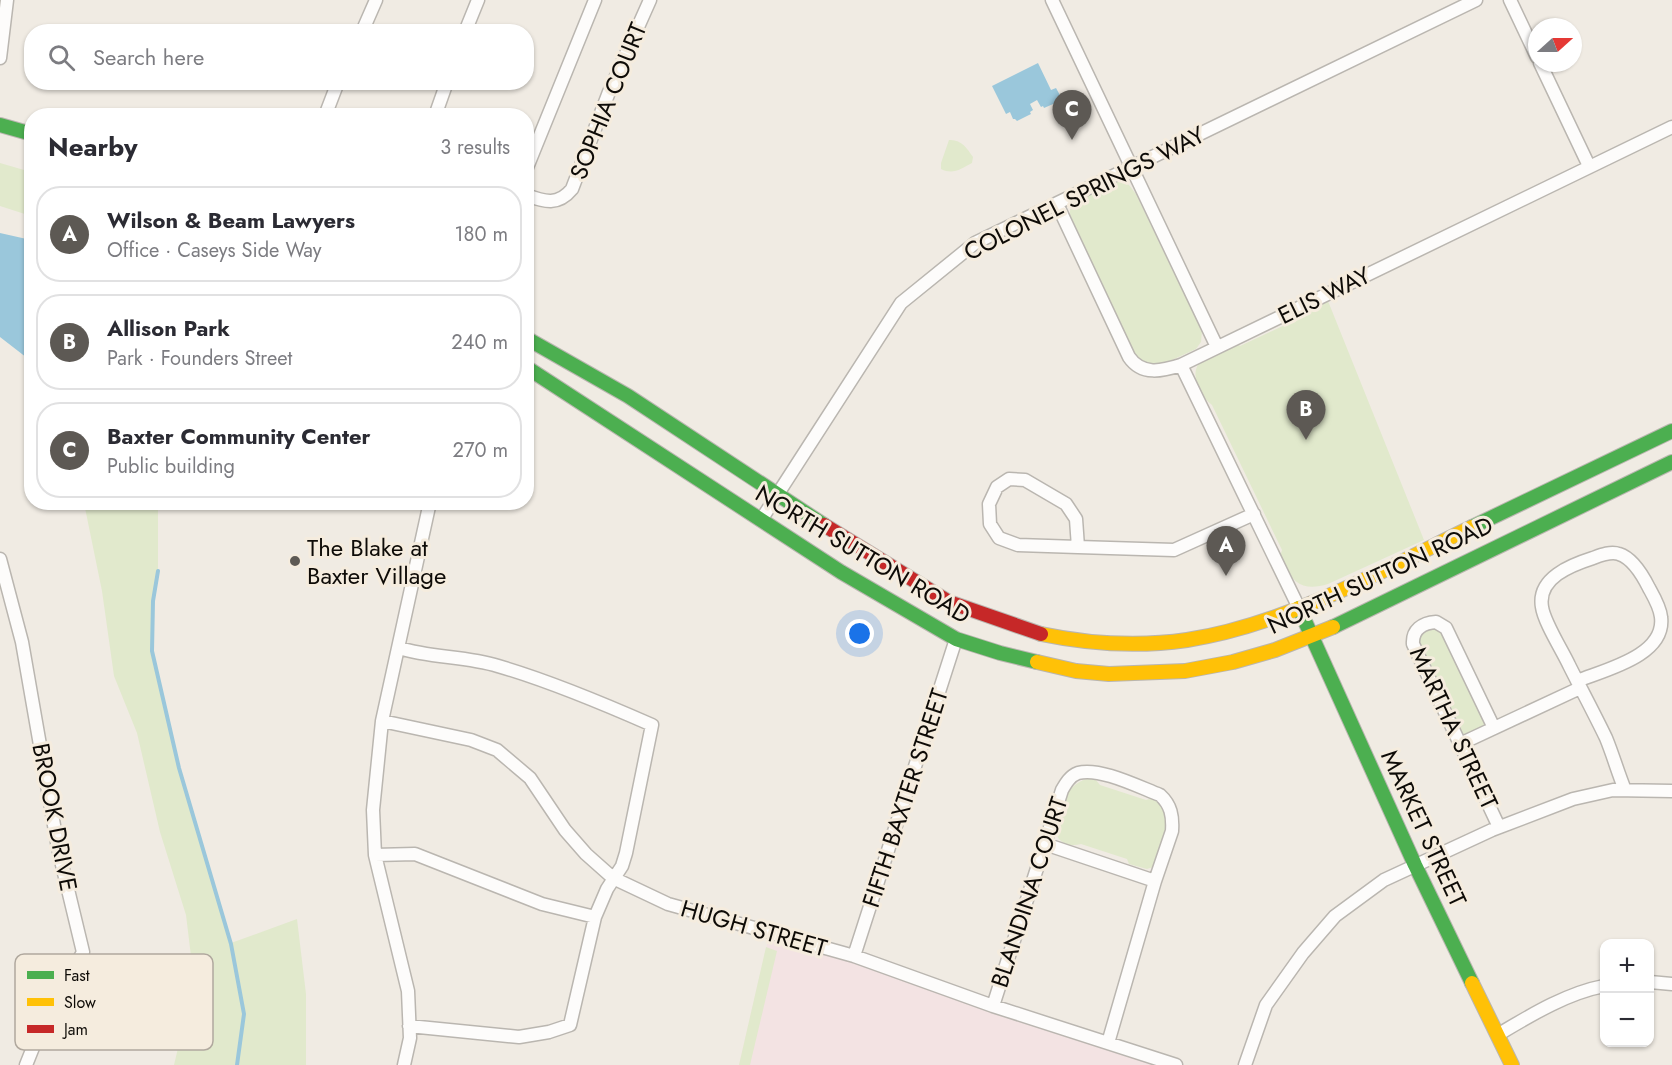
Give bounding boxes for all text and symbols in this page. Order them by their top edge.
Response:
street label: SOPHIA COURT [561,17,655,185]
north arrow [1528,18,1582,72]
search box [24,24,534,90]
icon: search [45,41,78,74]
text: Search here [93,41,204,73]
pin: C [1052,90,1092,140]
street label: COLONEL SPRINGS WAY [957,117,1211,269]
text: Nearby [48,128,137,166]
text: 3 results [440,133,510,162]
text: Wilson & Beam Lawyers [107,204,355,236]
text: A [62,220,77,249]
text: 180 m [454,220,508,249]
text: Office · Caseys Side Way [107,236,322,265]
street label: ELIS WAY [1272,257,1377,332]
text: Allison Park [107,312,230,344]
text: B [63,328,76,357]
text: 240 m [451,328,508,357]
text: Park · Founders Street [107,344,292,373]
pin: B [1286,390,1326,440]
text: Baxter Community Center [107,420,371,452]
text: C [62,436,77,465]
text: 270 m [453,436,508,465]
text: Public building [107,452,235,481]
street label: NORTH SUTTON ROAD [749,476,977,632]
street label: NORTH SUTTON ROAD [1262,507,1498,643]
pin: A [1206,526,1246,576]
place label: The Blake at Baxter Village [307,530,446,593]
marker: The Blake at Baxter Village [288,554,302,568]
your location [845,619,874,648]
street label: MARTHA STREET [1401,641,1507,815]
street label: FIFTH BAXTER STREET [853,684,957,912]
street label: BROOK DRIVE [23,740,87,894]
street label: MARKET STREET [1372,744,1476,912]
street label: BLANDINA COURT [982,792,1076,992]
street label: HUGH STREET [677,890,831,966]
map controls [1600,939,1654,1047]
button: + [1600,939,1654,993]
legend [15,954,213,1050]
text: Fast [64,964,90,987]
text: Slow [64,991,96,1014]
button: − [1600,993,1654,1047]
text: Jam [62,1018,88,1041]

